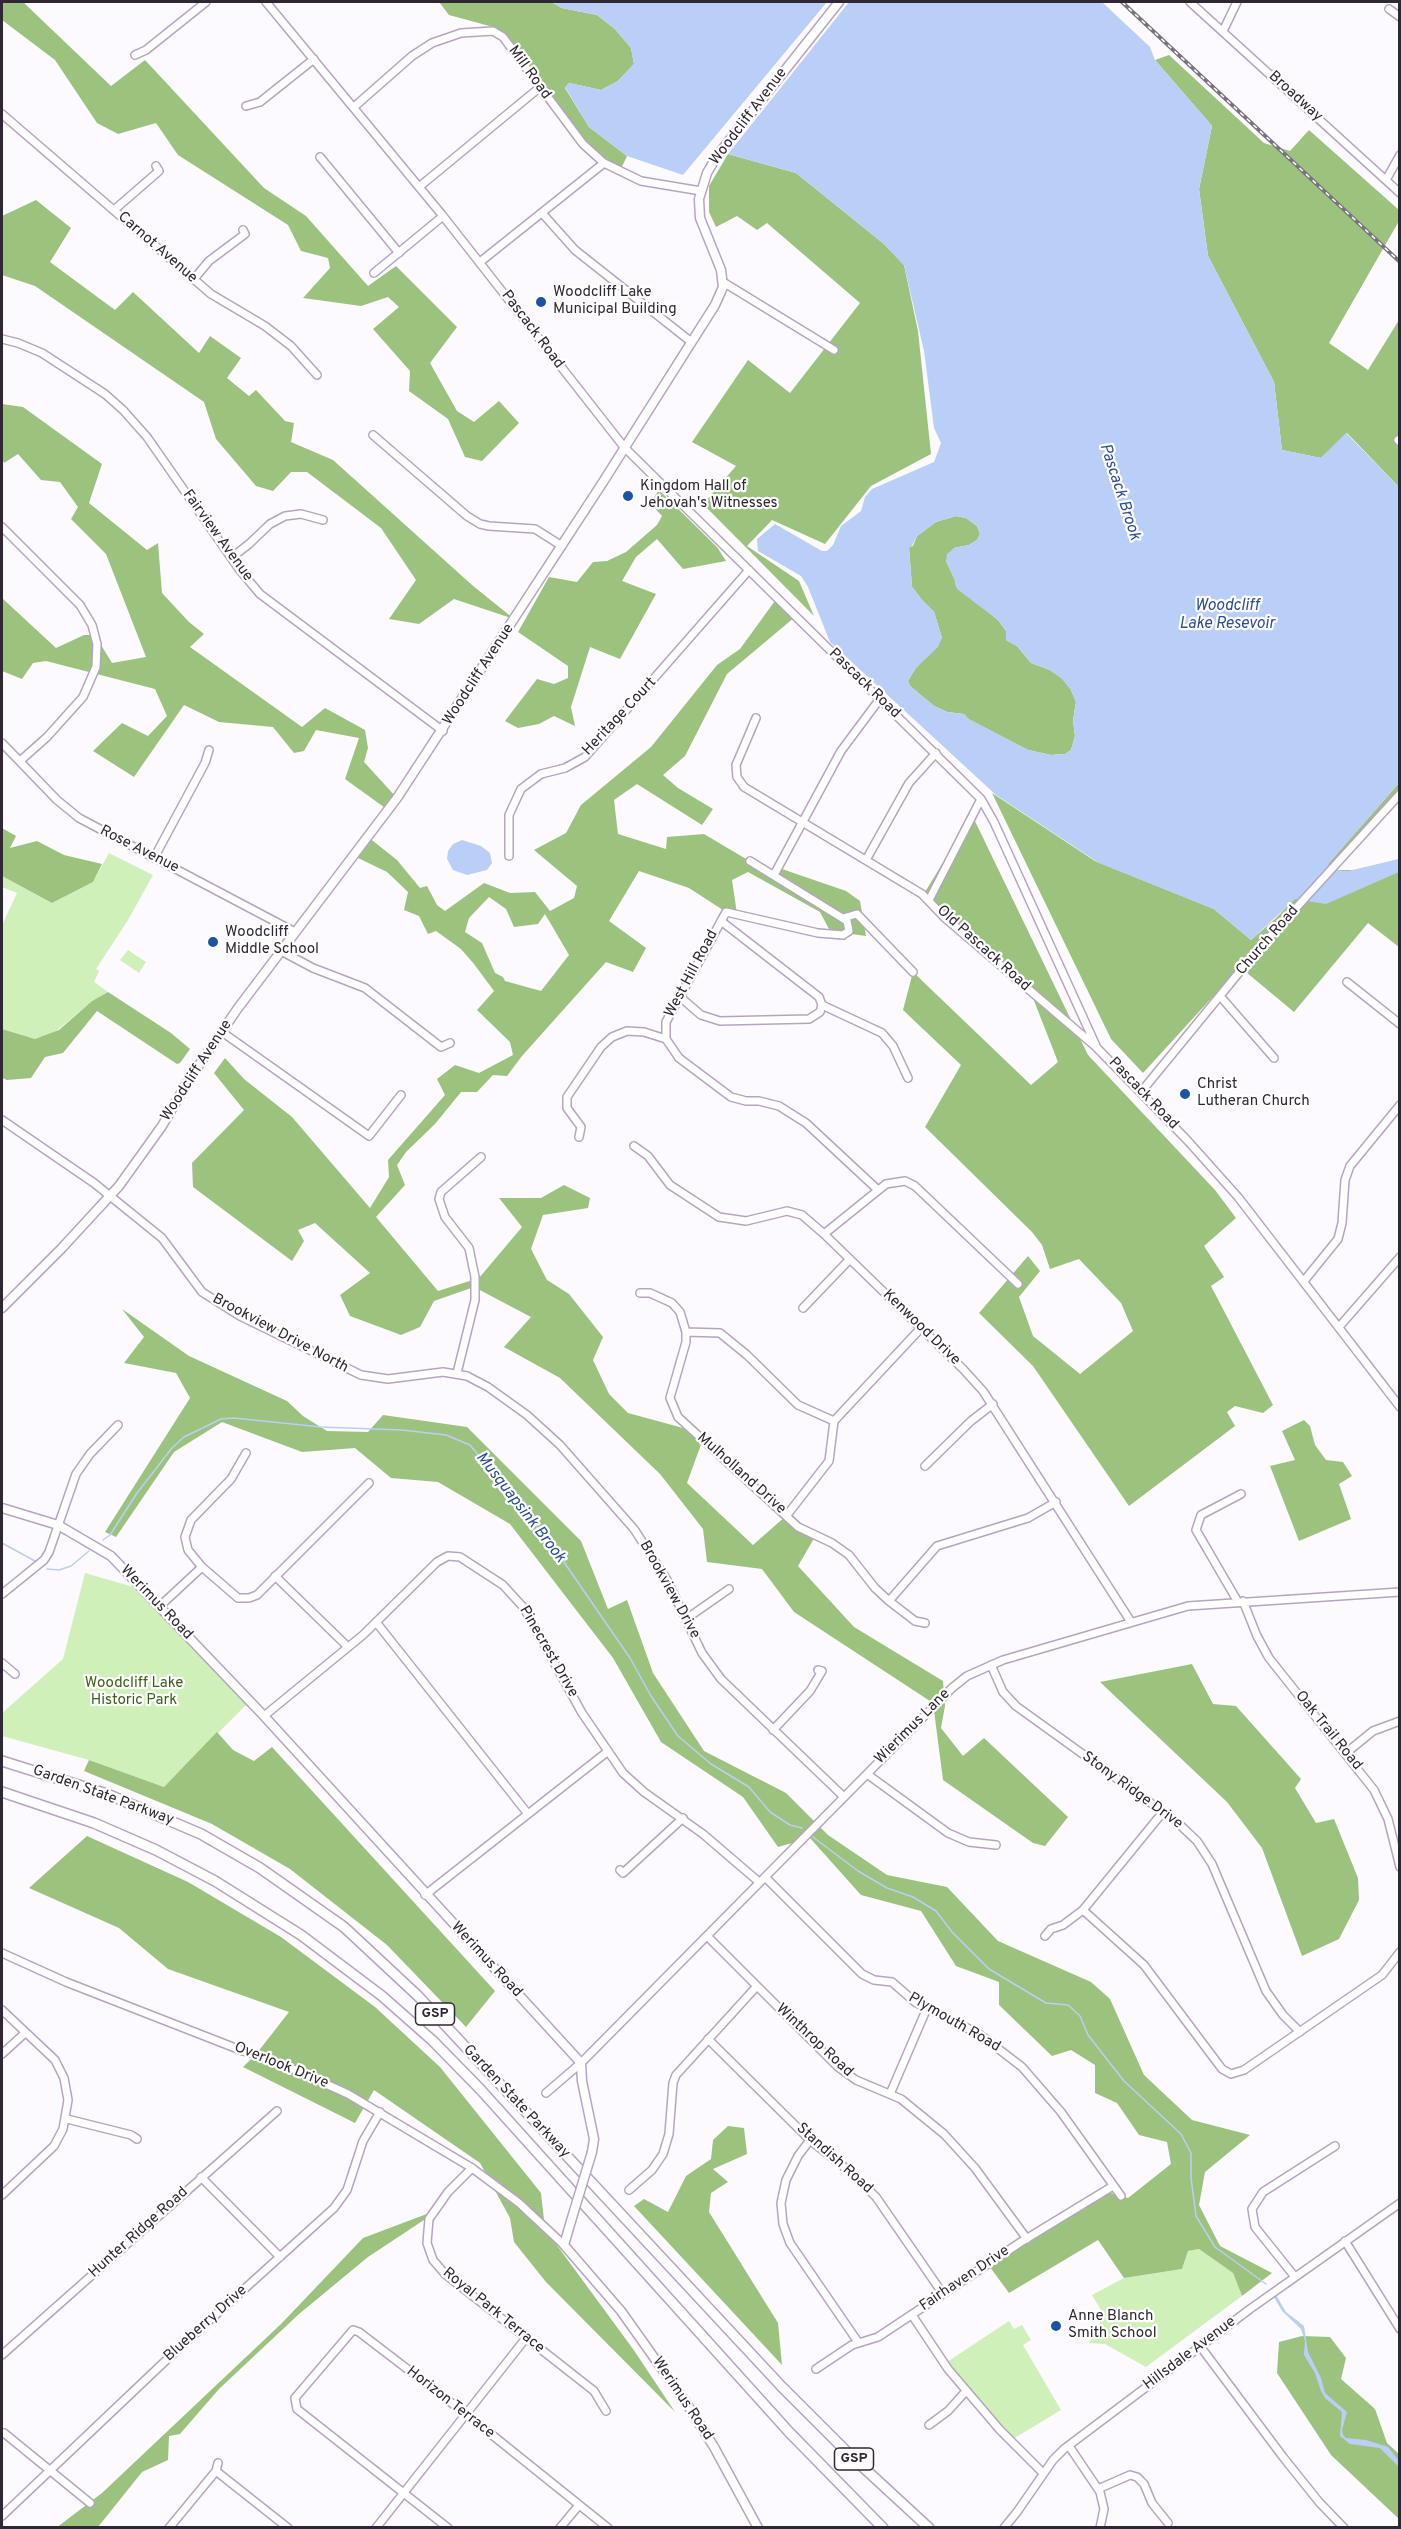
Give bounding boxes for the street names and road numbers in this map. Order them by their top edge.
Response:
street label: Mill Road [504,43,554,103]
street label: Woodcliff Avenue [707,65,791,169]
street label: Broadway [1264,68,1326,126]
street label: Carnot Avenue [113,208,201,288]
street label: Pascack Road [497,287,567,373]
street label: Fairview Avenue [178,487,256,585]
street label: Woodcliff Avenue [440,621,518,729]
street label: Pascack Road [824,645,904,723]
street label: Heritage Court [579,674,661,760]
street label: Rose Avenue [96,822,182,878]
street label: Old Pascack Road [932,902,1034,996]
street label: Church Road [1233,903,1303,979]
street label: West Hill Road [661,927,723,1021]
street label: Woodcliff Avenue [158,1017,236,1125]
street label: Pascack Road [1104,1054,1182,1134]
street label: Kenwood Drive [878,1286,964,1370]
street label: Brookview Drive North [209,1290,351,1378]
street label: Mulholland Drive [693,1429,789,1519]
street label: Brookview Drive [635,1538,703,1642]
street label: Werimus Road [116,1562,196,1644]
street label: Pinecrest Drive [515,1603,581,1701]
street label: Wierimus Lane [872,1686,954,1768]
street label: Oak Trail Road [1291,1688,1365,1774]
street label: Stony Ridge Drive [1078,1748,1186,1834]
street label: Garden State Parkway [30,1762,176,1830]
street label: Werimus Road [447,1919,525,2001]
street label: Plymouth Road [905,1989,1003,2057]
street label: Winthrop Road [772,2001,856,2081]
road number: GSP [416,2003,454,2025]
street label: Overlook Drive [231,2039,331,2093]
street label: Garden State Parkway [459,2041,573,2163]
street label: Standish Road [792,2120,876,2198]
street label: Hunter Ridge Road [86,2184,192,2282]
street label: Fairhaven Drive [917,2242,1013,2316]
street label: Royal Park Terrace [438,2264,548,2358]
street label: Blueberry Drive [161,2282,251,2366]
street label: Hillsdale Avenue [1140,2313,1240,2395]
street label: Werimus Road [648,2354,716,2444]
street label: Horizon Terrace [402,2363,498,2443]
road number: GSP [834,2448,874,2470]

